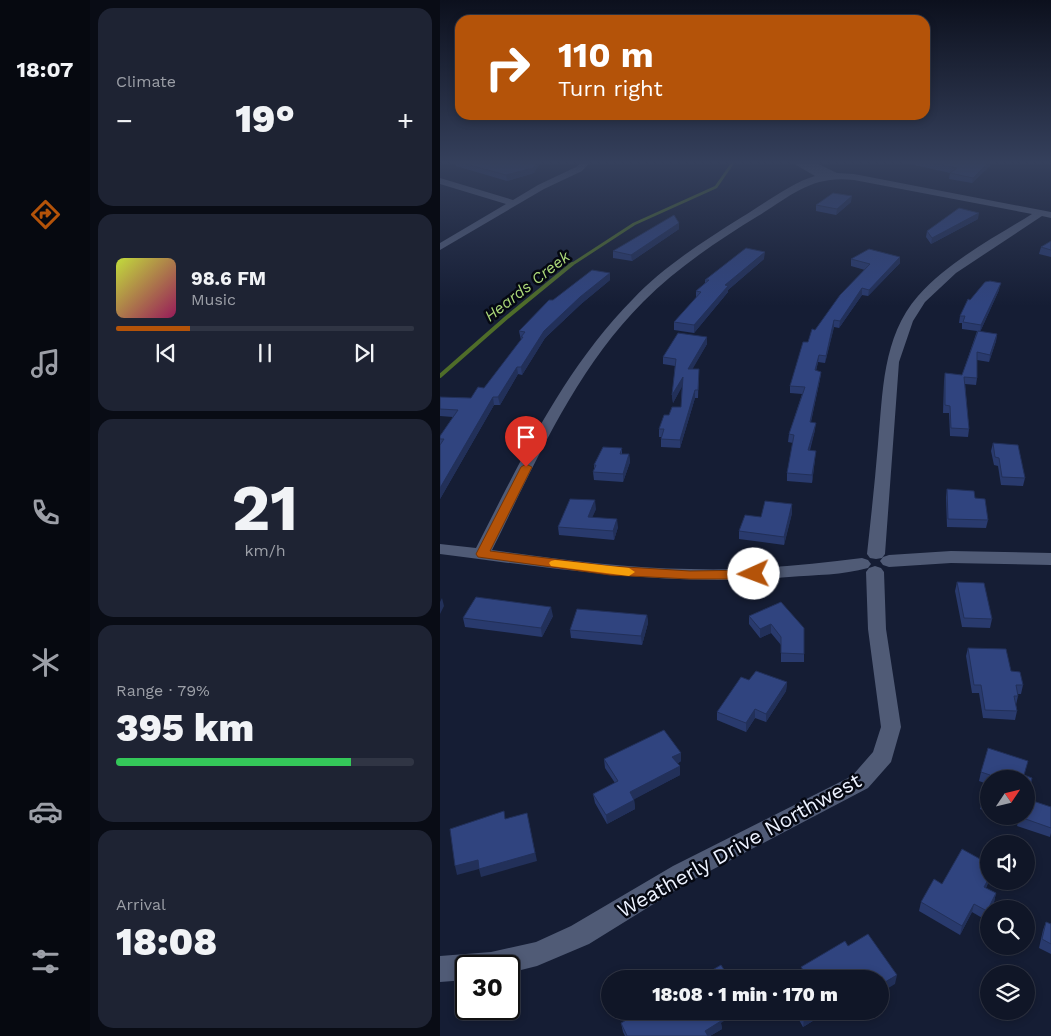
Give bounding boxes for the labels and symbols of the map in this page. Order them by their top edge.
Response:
water label: Heards Creek [480,246,575,325]
pin [505,416,547,467]
position arrow [727,547,779,599]
street label: Weatherly Drive Northwest [613,767,865,923]
north arrow [980,770,1035,825]
speed limit sign: 30 [455,955,520,1020]

